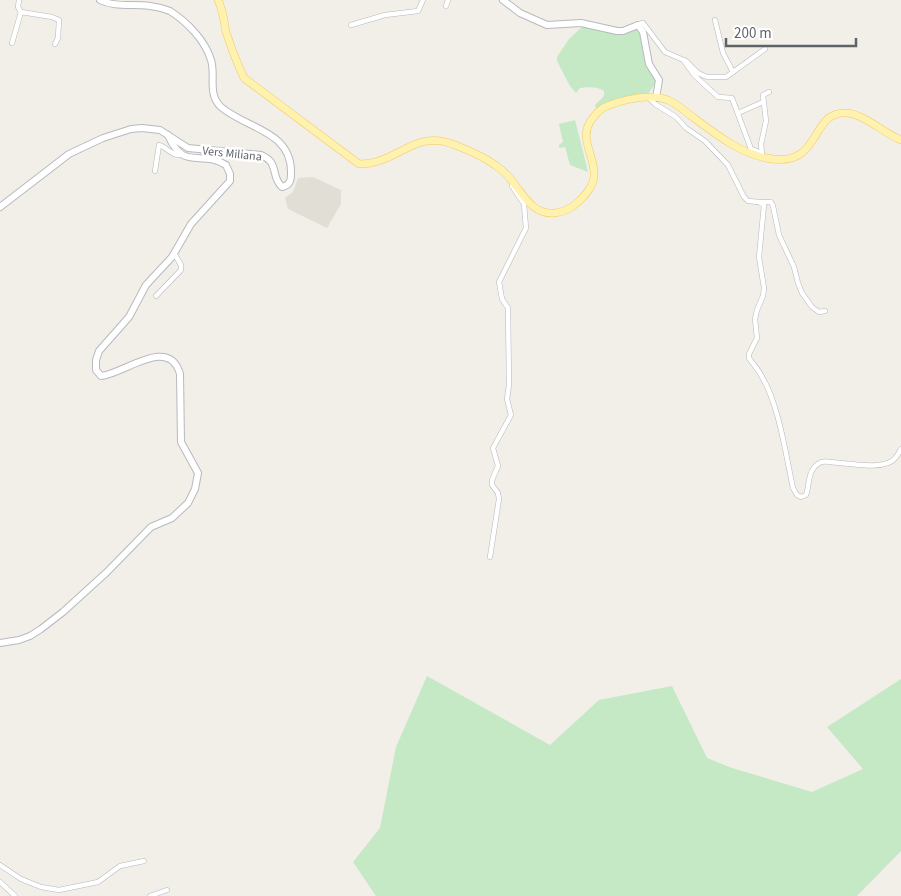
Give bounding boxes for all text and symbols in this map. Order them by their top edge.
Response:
scale bar [726,15,856,47]
text: 200 m [734,23,772,44]
street label: Vers Miliana [201,142,263,166]

